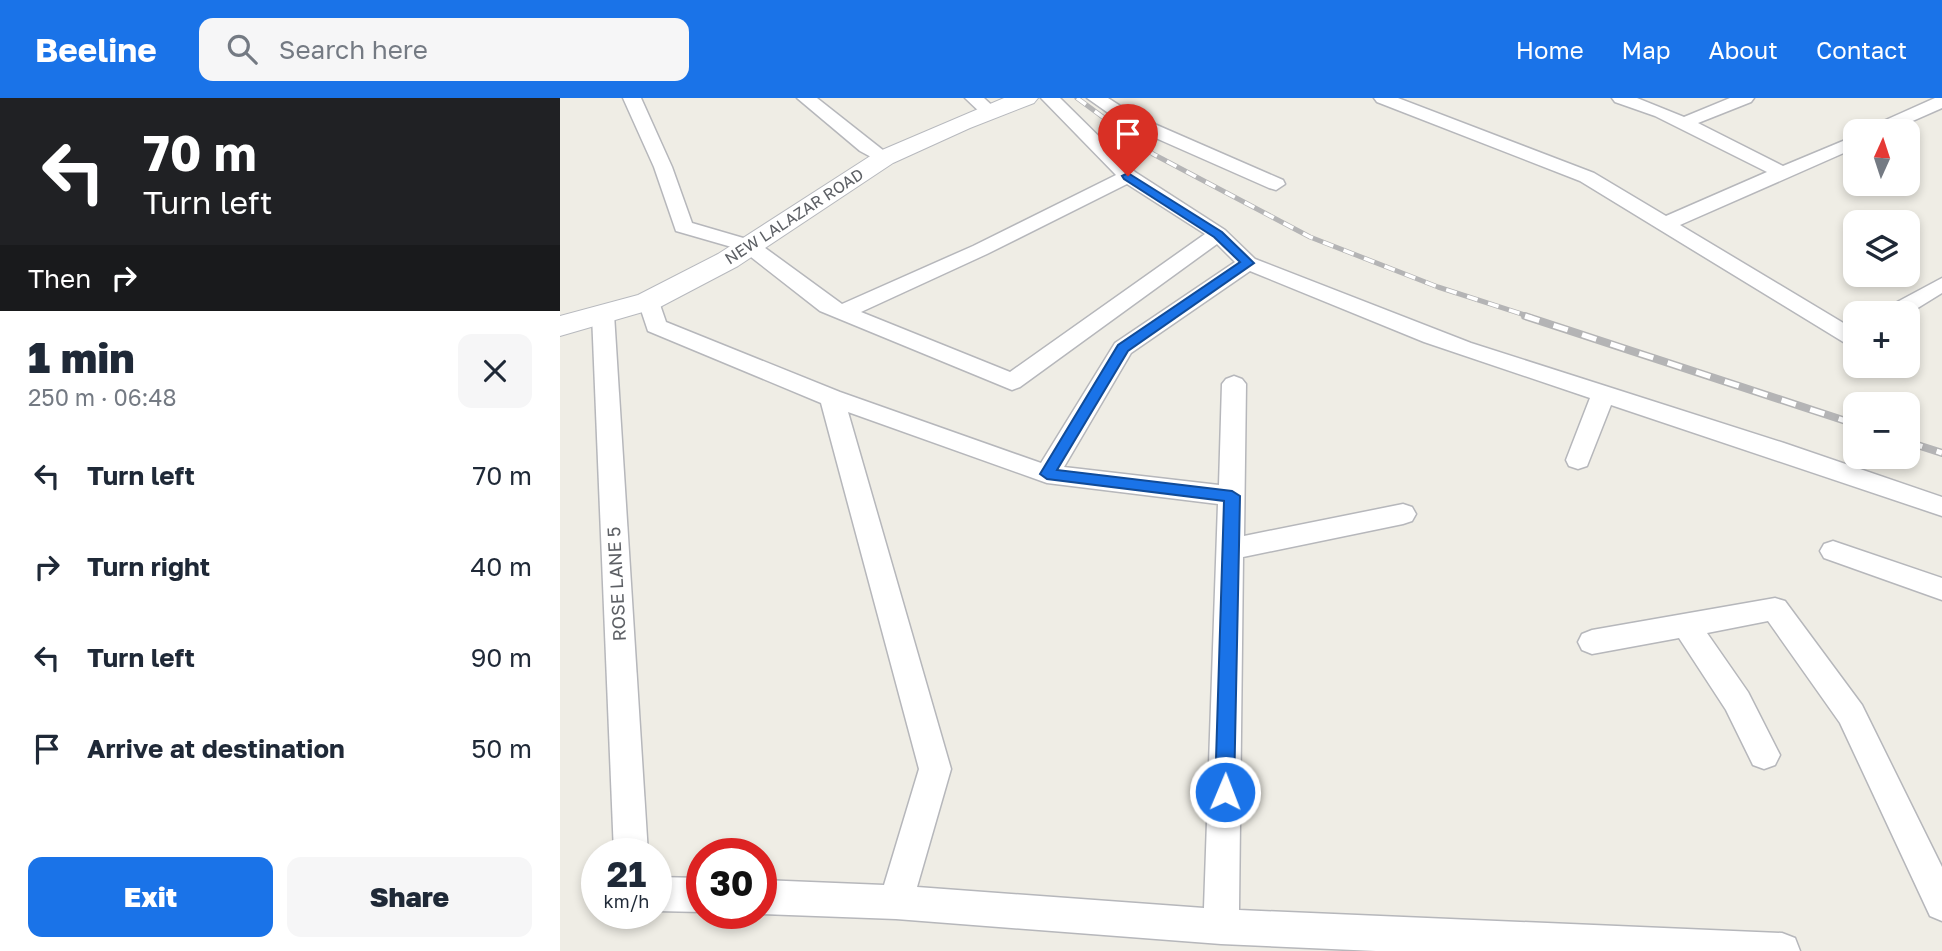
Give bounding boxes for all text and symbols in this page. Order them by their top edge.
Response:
search box [199,18,689,81]
text: Beeline [35,30,157,69]
icon: search [223,30,261,68]
text: Search here [279,34,428,65]
text: Home [1516,35,1584,64]
text: Map [1622,35,1671,64]
text: About [1709,35,1778,64]
text: Contact [1816,35,1907,64]
pin [1098,104,1158,176]
icon: arrive [1109,115,1147,153]
north arrow [1843,119,1920,196]
map controls [1843,119,1920,469]
text: 70 m [143,123,257,182]
icon: left [28,126,119,217]
street label: NEW LALAZAR ROAD [721,164,867,268]
text: Turn left [143,183,272,221]
button: layers [1843,210,1920,287]
icon: right [105,259,143,297]
text: Then [28,263,91,294]
button: + [1843,301,1920,378]
text: 1 min [28,332,135,382]
button: close [458,334,532,408]
text: 250 m · 06:48 [28,383,177,411]
button: − [1843,392,1920,469]
icon: left [28,457,66,495]
text: Turn left [87,460,195,491]
text: 70 m [473,460,532,491]
street label: ROSE LANE 5 [602,526,630,642]
icon: right [28,548,66,586]
text: Turn right [87,551,210,582]
text: 40 m [471,551,532,582]
icon: left [28,639,66,677]
text: Turn left [87,642,195,673]
text: 90 m [471,642,532,673]
icon: arrive [28,730,66,768]
text: Arrive at destination [87,733,345,764]
text: 50 m [471,733,532,764]
position arrow [1188,755,1262,829]
speed limit sign: 30 [686,838,777,929]
text: 21 [607,853,646,895]
button: Exit [28,857,273,937]
button: Share [287,857,532,937]
text: km/h [604,890,649,912]

